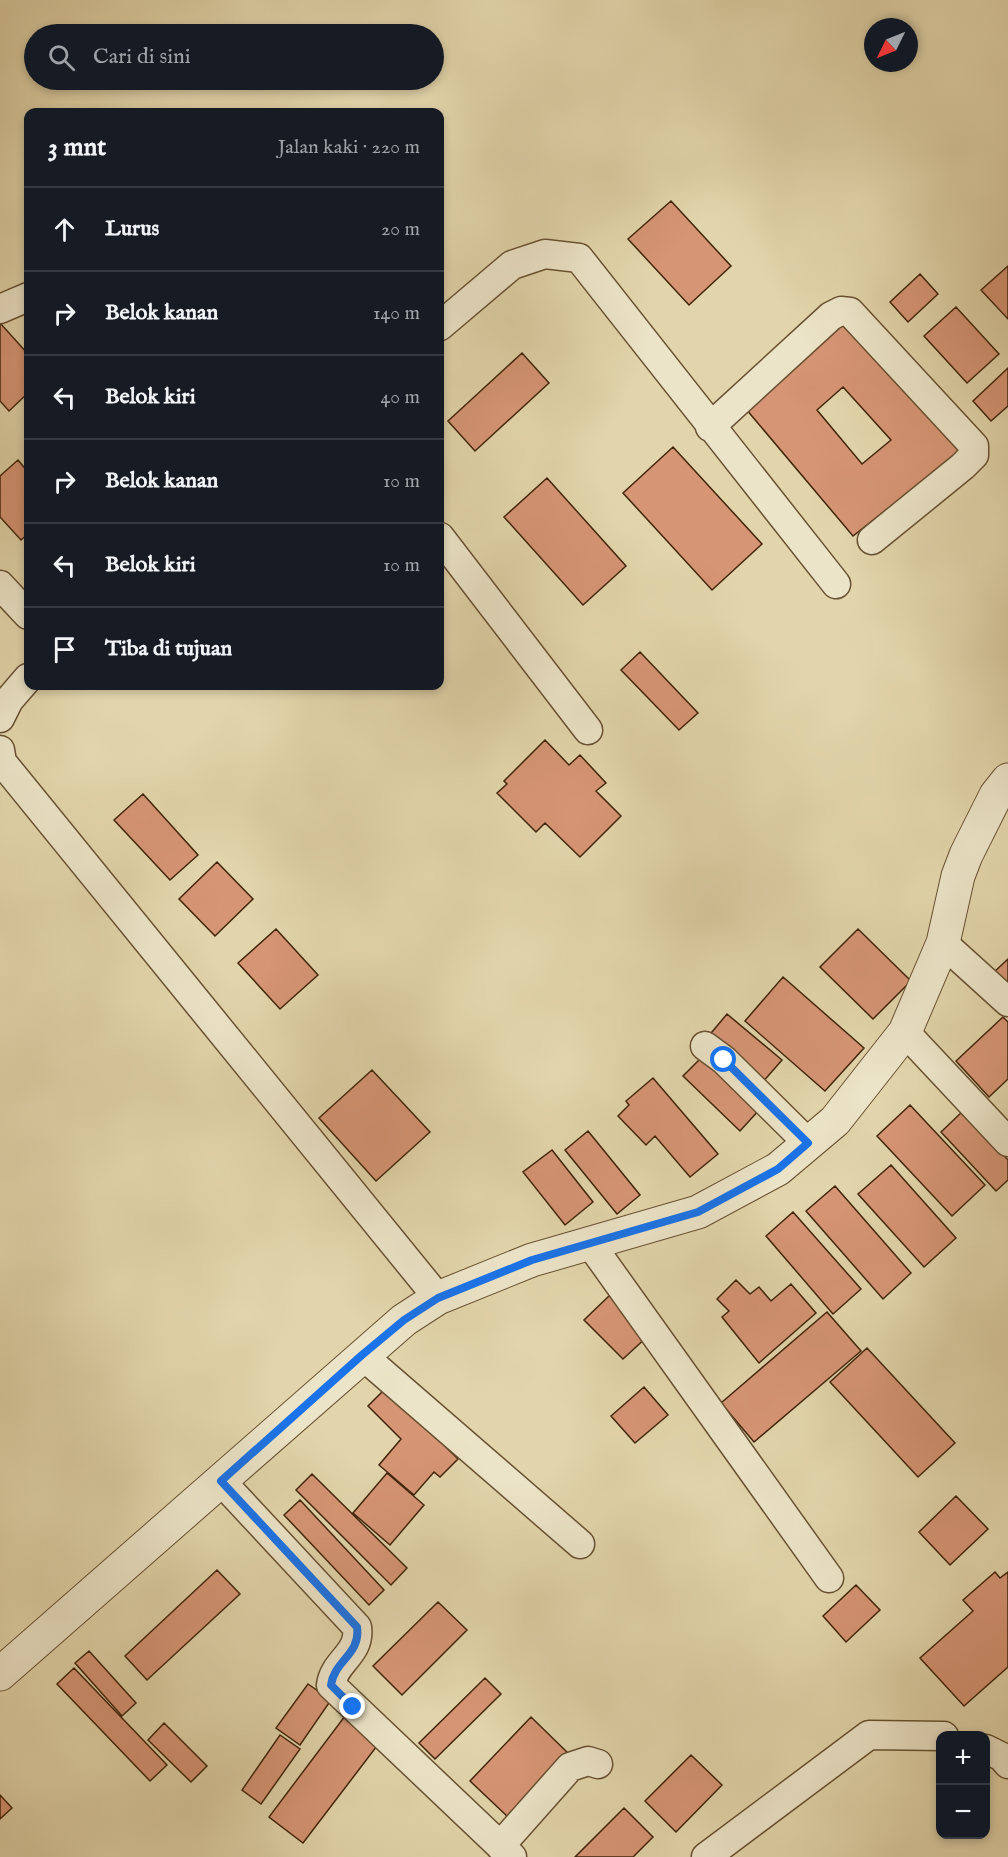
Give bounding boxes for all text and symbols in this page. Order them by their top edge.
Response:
north arrow [864,18,918,72]
search box [24,24,444,90]
icon: search [45,41,78,74]
text: Cari di sini [93,43,191,71]
text: 3 mnt [48,131,106,164]
text: Jalan kaki · 220 m [278,135,420,160]
icon: ahead [48,213,81,246]
text: Lurus [105,215,159,243]
text: 20 m [381,217,420,242]
icon: right [48,297,81,330]
text: Belok kanan [105,299,218,327]
text: 140 m [373,301,420,326]
icon: left [48,381,81,414]
text: Belok kiri [105,383,196,411]
text: 40 m [381,385,420,410]
icon: right [48,465,81,498]
text: Belok kanan [105,467,218,495]
text: 10 m [383,469,420,494]
icon: left [48,549,81,582]
text: Belok kiri [105,551,196,579]
text: 10 m [383,553,420,578]
icon: arrive [48,633,81,666]
text: Tiba di tujuan [105,635,232,663]
route start [710,1046,736,1072]
route end [339,1693,365,1719]
map controls [936,1731,990,1839]
button: + [936,1731,990,1785]
button: − [936,1785,990,1839]

